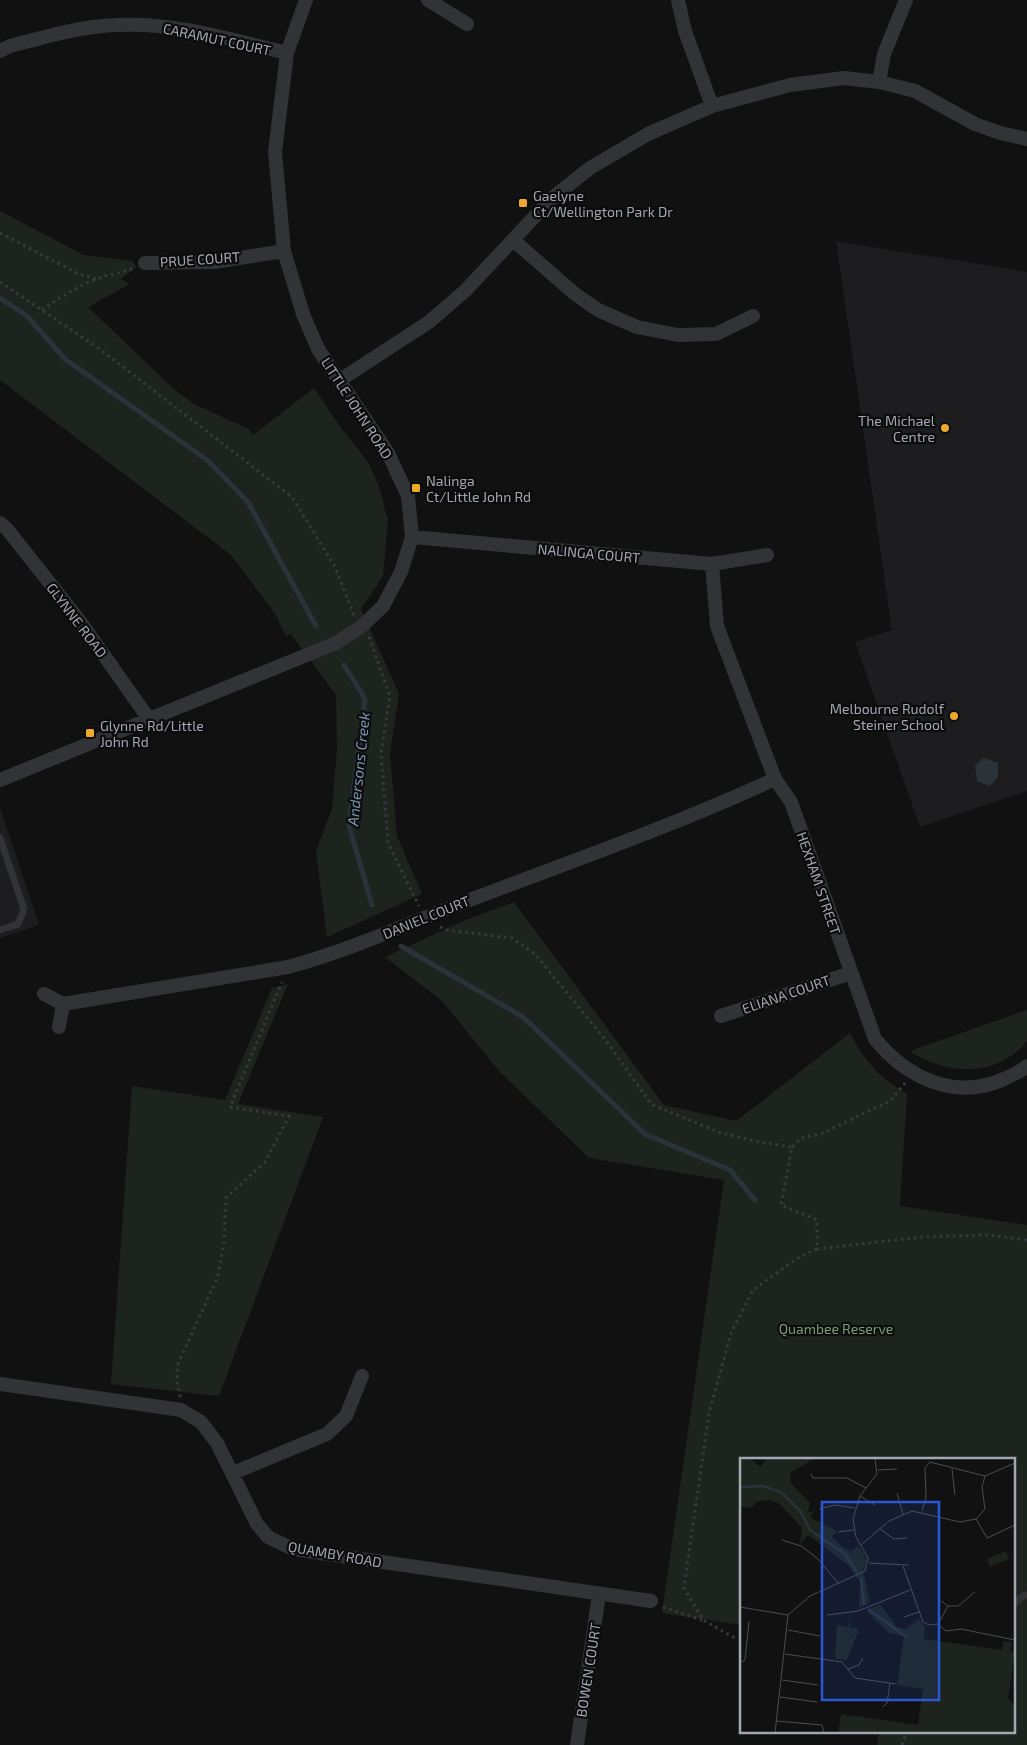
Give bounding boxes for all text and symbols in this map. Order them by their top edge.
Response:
street label: CARAMUT COURT [162,19,272,59]
place label: Gaelyne Ct/Wellington Park Dr [533,187,673,220]
marker: Gaelyne Ct/Wellington Park Dr [517,197,529,209]
street label: PRUE COURT [159,248,241,270]
street label: LITTLE JOHN ROAD [318,354,396,462]
place label: The Michael Centre [858,412,936,445]
marker: The Michael Centre [939,422,951,434]
place label: Nalinga Ct/Little John Rd [426,472,531,505]
marker: Nalinga Ct/Little John Rd [410,482,422,494]
street label: NALINGA COURT [537,540,641,566]
street label: GLYNNE ROAD [43,579,111,661]
place label: Melbourne Rudolf Steiner School [830,700,945,733]
marker: Melbourne Rudolf Steiner School [948,710,960,722]
water label: Andersons Creek [343,711,373,828]
place label: Glynne Rd/Little John Rd [100,717,204,750]
marker: Glynne Rd/Little John Rd [84,727,96,739]
street label: HEXHAM STREET [793,829,845,937]
street label: DANIEL COURT [380,892,472,942]
street label: ELIANA COURT [740,971,832,1017]
park label: Quambee Reserve [779,1320,893,1337]
inset map [740,1458,1014,1732]
street label: QUAMBY ROAD [287,1537,383,1571]
street label: BOWEN COURT [572,1622,604,1718]

